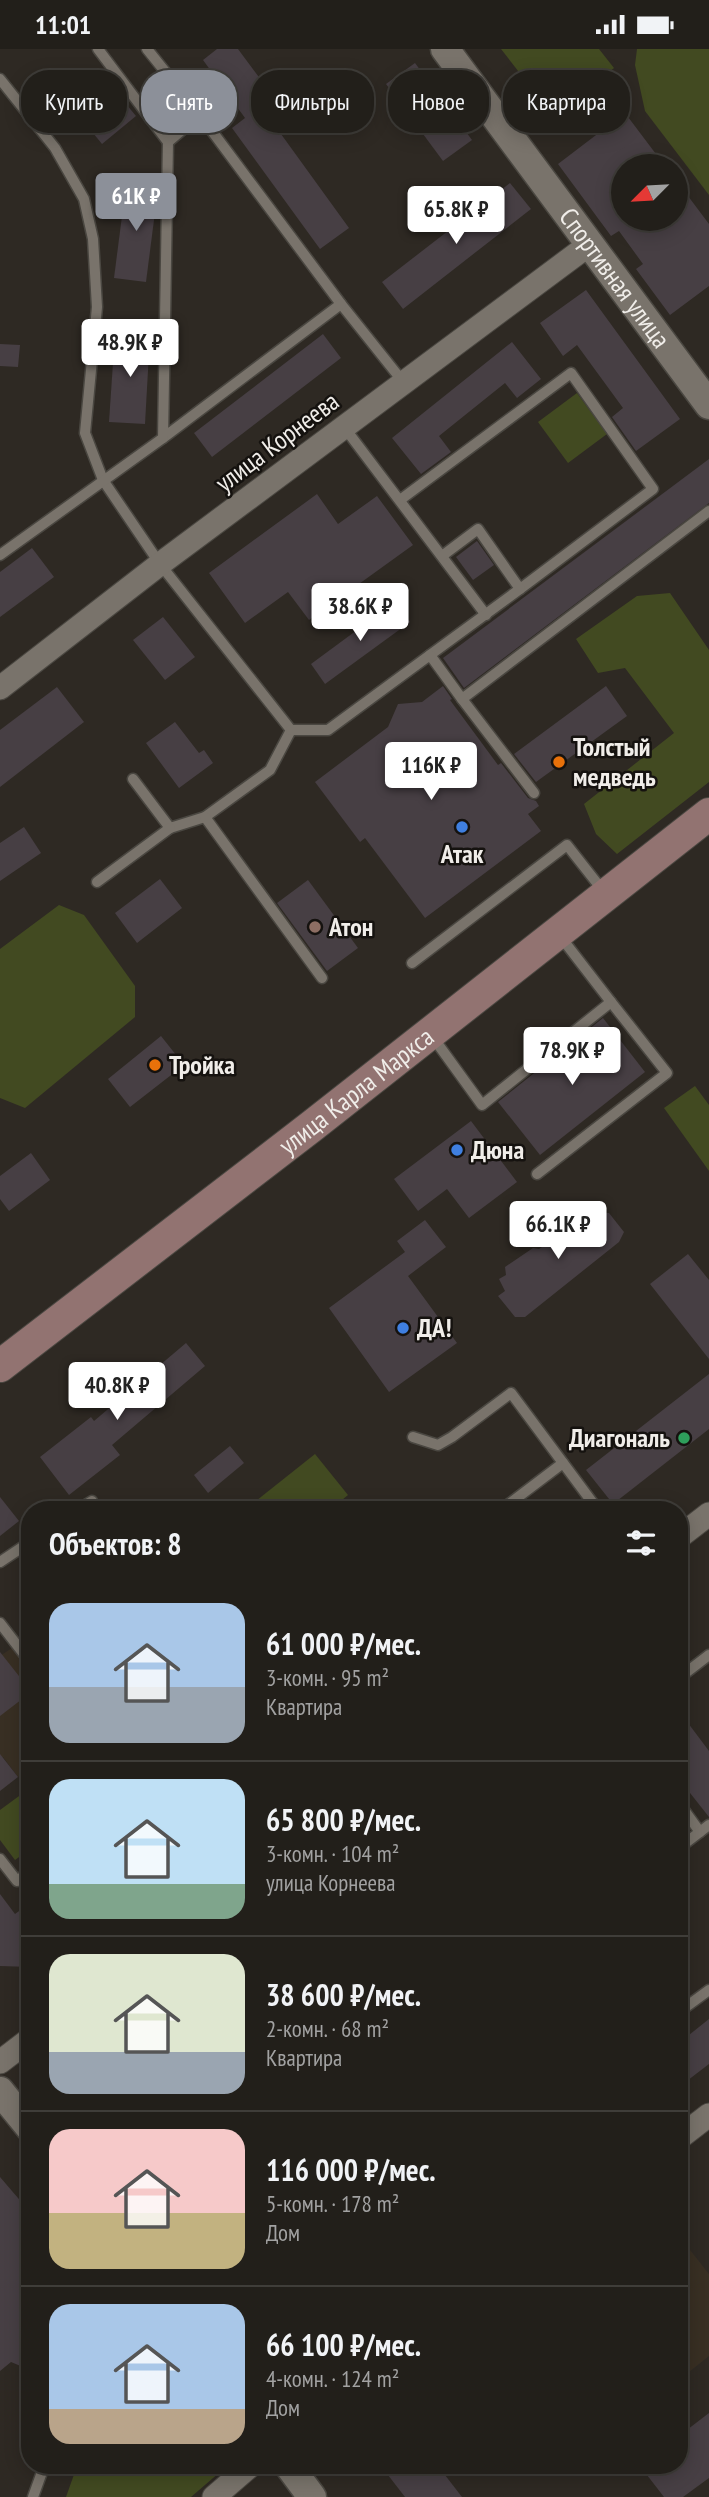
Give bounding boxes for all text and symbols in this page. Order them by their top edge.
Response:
text: 11:01 [35,8,91,41]
chip: Купить [21,70,127,133]
chip: Снять [141,70,237,133]
chip: Фильтры [251,70,374,133]
chip: Новое [388,70,489,133]
chip: Квартира [503,70,630,133]
north arrow [611,154,688,231]
map controls [611,154,688,231]
pin: 61K ₽ [87,173,185,233]
text: 61K ₽ [111,181,161,210]
pin: 65.8K ₽ [391,187,521,246]
text: 65.8K ₽ [424,194,488,223]
street label: Спортивная улица [552,201,678,354]
pin: 48.9K ₽ [65,319,195,379]
text: 48.9K ₽ [98,327,162,356]
street label: улица Корнеева [208,384,345,499]
pin: 38.6K ₽ [295,583,425,643]
text: 38.6K ₽ [328,591,392,620]
place label: Толстый медведь [573,730,656,793]
pin: 116K ₽ [374,743,488,802]
text: 116K ₽ [401,750,461,779]
marker: Толстый медведь [551,754,567,770]
marker: Атак [454,819,470,835]
place label: Атак [440,837,484,870]
place label: Атон [328,910,373,943]
marker: Атон [307,919,323,935]
street label: улица Карла Маркса [272,1020,440,1162]
pin: 78.9K ₽ [507,1027,637,1087]
text: 78.9K ₽ [540,1035,604,1064]
place label: Тройка [169,1048,235,1081]
marker: Тройка [147,1057,163,1073]
place label: Дюна [471,1133,524,1166]
marker: Дюна [449,1142,465,1158]
pin: 66.1K ₽ [493,1201,623,1261]
text: 66.1K ₽ [526,1209,590,1238]
place label: ДА! [417,1311,452,1344]
marker: ДА! [395,1320,411,1336]
pin: 40.8K ₽ [52,1363,182,1422]
text: 40.8K ₽ [85,1370,149,1399]
place label: Диагональ [569,1421,670,1454]
marker: Диагональ [676,1430,692,1446]
text: Объектов: 8 [49,1524,182,1563]
icon: filters [622,1524,660,1562]
text: 61 000 ₽/мес. [266,1624,421,1663]
icon: home [105,1631,189,1715]
text: 3-комн. · 95 m² [266,1663,389,1692]
text: Квартира [266,1692,342,1721]
text: 65 800 ₽/мес. [266,1800,421,1839]
icon: home [105,1807,189,1891]
text: 3-комн. · 104 m² [266,1839,399,1868]
text: улица Корнеева [266,1868,396,1897]
text: 38 600 ₽/мес. [266,1975,421,2014]
icon: home [105,1982,189,2066]
text: 2-комн. · 68 m² [266,2014,389,2043]
text: Квартира [266,2043,342,2072]
text: 116 000 ₽/мес. [266,2150,436,2189]
icon: home [105,2157,189,2241]
text: 5-комн. · 178 m² [266,2189,399,2218]
text: Дом [266,2218,300,2247]
text: 66 100 ₽/мес. [266,2325,421,2364]
icon: home [105,2332,189,2416]
text: 4-комн. · 124 m² [266,2364,399,2393]
text: Дом [266,2393,300,2422]

